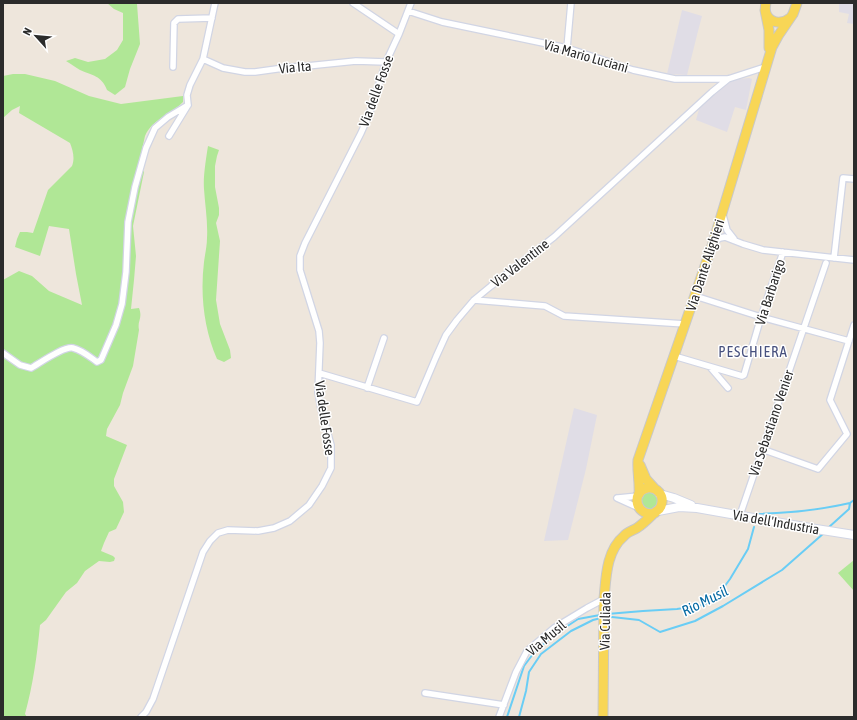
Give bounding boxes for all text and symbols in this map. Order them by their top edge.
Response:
north arrow [16,16,56,56]
text: N [20,26,34,37]
street label: Via Mario Luciani [542,36,630,76]
street label: Via delle Fosse [356,53,396,129]
street label: Via Ita [278,58,312,76]
street label: Via Dante Alighieri [683,217,727,313]
street label: Via Valentine [488,236,552,290]
street label: Via Barbarigo [752,257,788,327]
district label: PESCHIERA [718,343,788,360]
street label: Via Sebastiano Venier [745,367,797,478]
street label: Via delle Fosse [312,380,338,456]
street label: Via dell'Industria [731,506,821,538]
water label: Rio Musil [679,582,731,619]
street label: Via Culiada [596,592,614,650]
street label: Via Musil [523,617,569,659]

